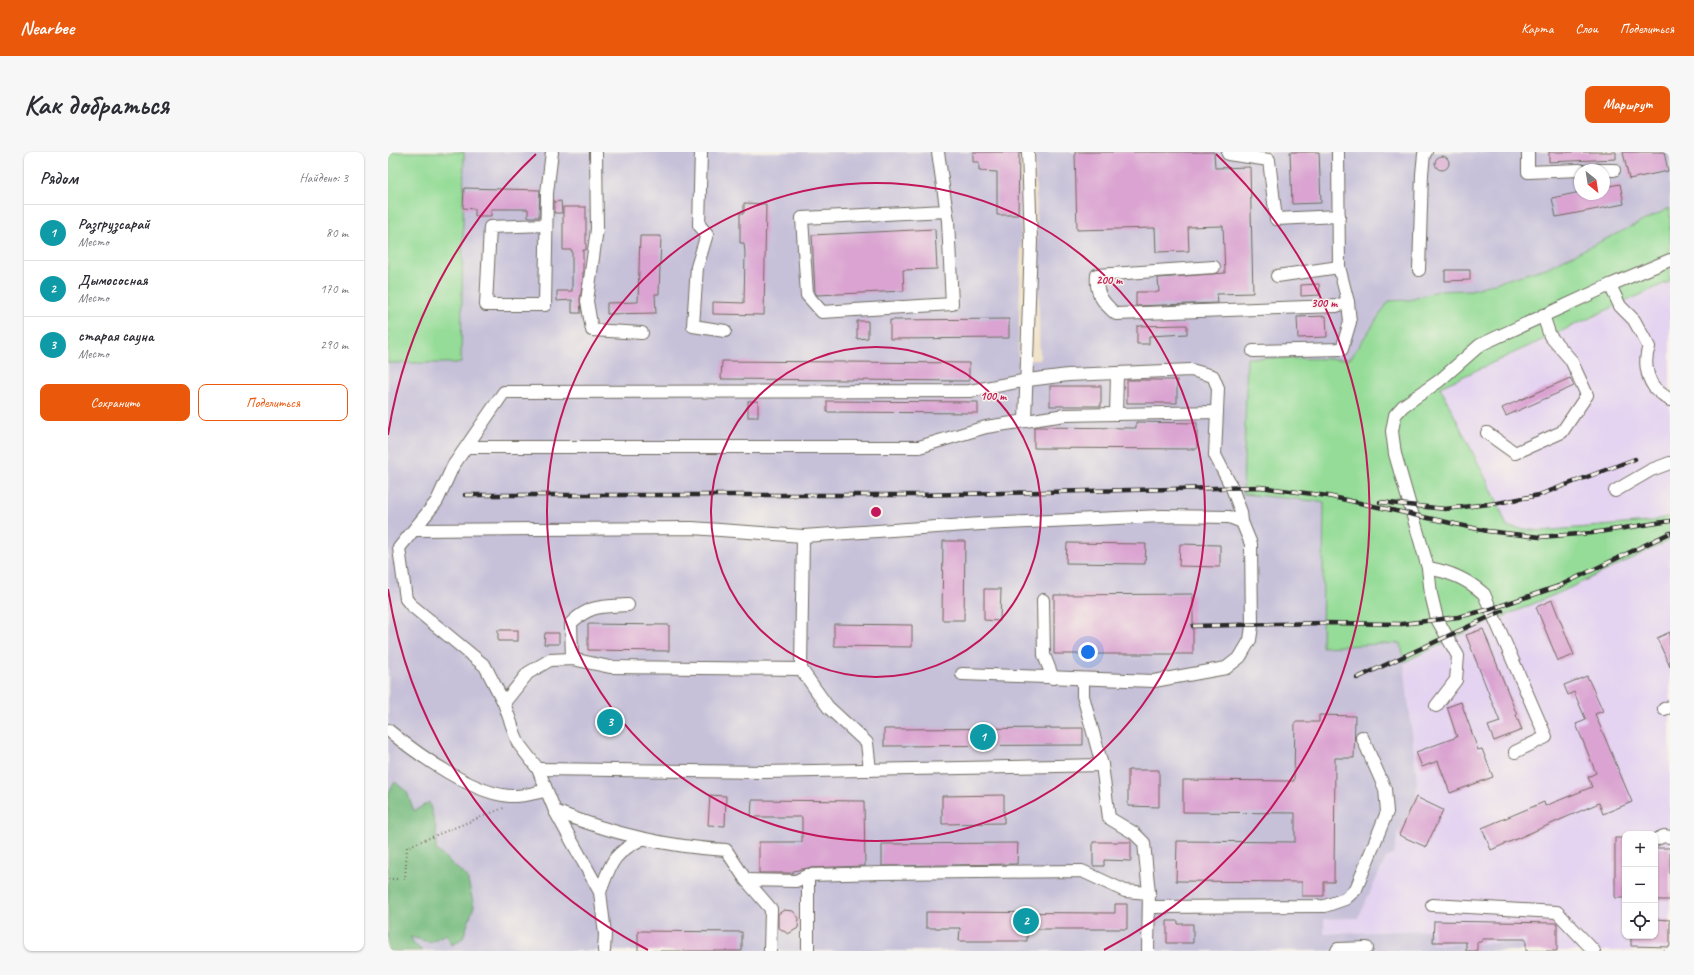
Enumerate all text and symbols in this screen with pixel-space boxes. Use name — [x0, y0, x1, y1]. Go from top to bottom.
text: Nearbee — [20, 16, 74, 40]
text: Карта — [1521, 20, 1553, 37]
text: Слои — [1575, 20, 1598, 37]
text: Поделиться — [1620, 20, 1674, 37]
button: Маршрут — [1585, 86, 1670, 123]
text: Как добраться — [24, 87, 169, 122]
north arrow — [1574, 164, 1610, 200]
text: Рядом — [40, 168, 78, 189]
text: Найдено: 3 — [300, 170, 348, 186]
text: Разгрузсарай — [78, 215, 150, 234]
text: 1 — [50, 225, 56, 241]
text: 80 m — [326, 225, 348, 241]
text: Место — [78, 234, 109, 250]
text: Дымососная — [78, 271, 147, 290]
text: 200 m — [1096, 272, 1123, 288]
text: 2 — [50, 281, 56, 297]
text: 170 m — [320, 281, 348, 297]
text: Место — [78, 290, 109, 306]
text: 300 m — [1311, 295, 1338, 311]
text: старая сауна — [78, 327, 154, 346]
text: 3 — [50, 337, 56, 353]
text: 290 m — [320, 337, 348, 353]
text: Место — [78, 346, 109, 362]
button: Сохранить — [40, 384, 190, 421]
button: Поделиться — [198, 384, 348, 421]
text: 100 m — [980, 388, 1007, 404]
centre of rings — [869, 505, 883, 519]
your location — [1078, 642, 1098, 662]
pin: 3 — [597, 707, 623, 737]
pin: 1 — [970, 722, 996, 752]
map controls — [1622, 831, 1658, 939]
button: + — [1622, 831, 1658, 867]
button: − — [1622, 867, 1658, 903]
button: locate — [1622, 903, 1658, 939]
pin: 2 — [1013, 906, 1039, 936]

